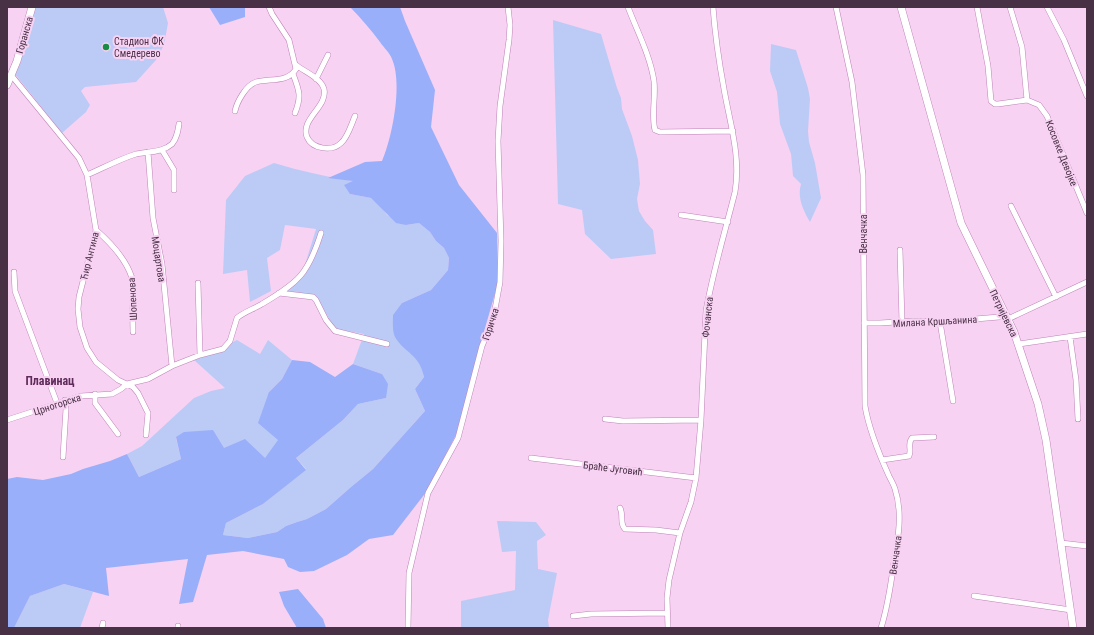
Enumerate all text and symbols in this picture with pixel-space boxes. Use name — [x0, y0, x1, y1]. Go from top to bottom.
street label: Горанска — [14, 15, 35, 55]
place label: Стадион ФК Смедерево — [114, 35, 164, 59]
marker: Стадион ФК Смедерево — [101, 42, 111, 52]
street label: Косовке Девојке — [1043, 119, 1080, 188]
street label: Венчачка — [858, 214, 869, 254]
street label: Ћир Антина — [78, 231, 101, 281]
street label: Моцартова — [149, 235, 168, 283]
street label: Шопенова — [126, 277, 139, 321]
street label: Петријевска — [987, 288, 1020, 339]
street label: Фочанска — [699, 296, 715, 338]
street label: Горичка — [480, 306, 501, 342]
street label: Милана Кршљанина — [893, 314, 978, 329]
district label: Плавинац — [25, 374, 75, 388]
street label: Црногорска — [32, 392, 82, 417]
street label: Браће Југовић — [583, 459, 643, 478]
street label: Венчачка — [887, 535, 904, 575]

